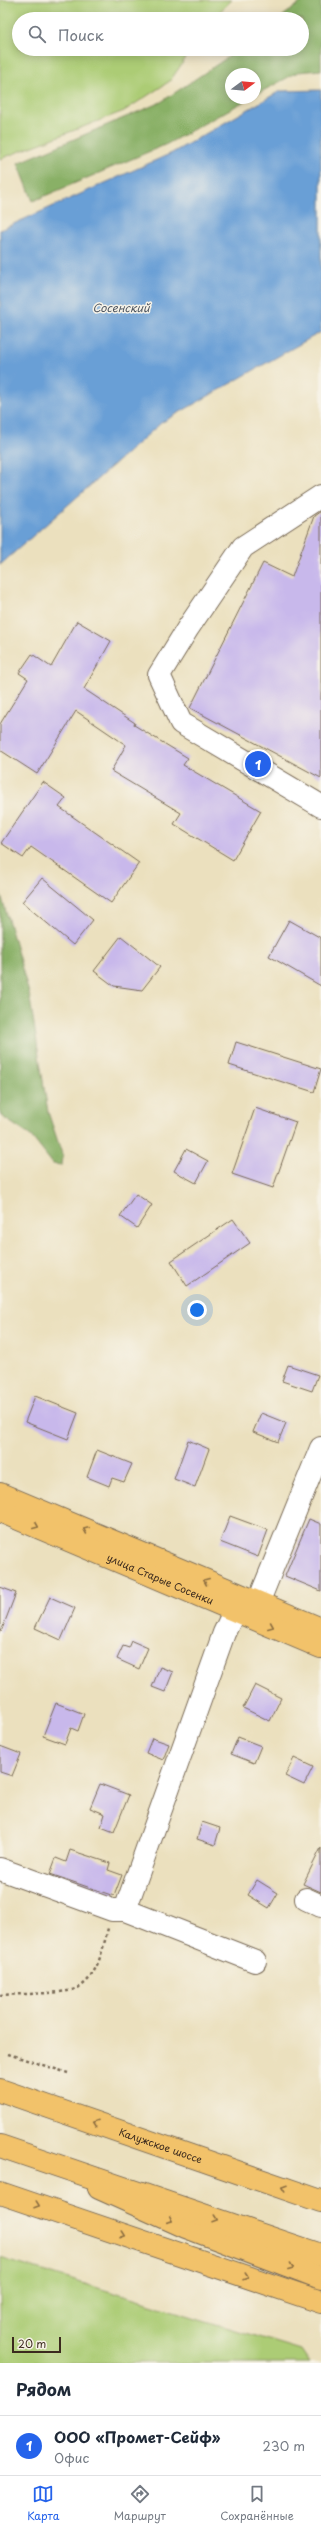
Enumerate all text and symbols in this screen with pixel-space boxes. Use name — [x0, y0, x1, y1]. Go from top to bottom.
search box — [12, 12, 309, 56]
icon: search — [26, 23, 48, 45]
text: Поиск — [58, 23, 104, 46]
north arrow — [225, 68, 261, 104]
water label: Сосенский — [93, 299, 151, 316]
pin: 1 — [245, 749, 271, 779]
your location — [187, 1300, 207, 1320]
one-way arrow — [31, 1521, 39, 1529]
one-way arrow — [83, 1527, 91, 1535]
street label: улица Старые Сосенки — [105, 1549, 216, 1608]
one-way arrow — [203, 1578, 210, 1586]
one-way arrow — [267, 1622, 274, 1630]
one-way arrow — [92, 2119, 99, 2127]
street label: Калужское шоссе — [117, 2124, 205, 2166]
one-way arrow — [281, 2184, 288, 2193]
one-way arrow — [33, 2201, 40, 2209]
one-way arrow — [212, 2214, 219, 2223]
one-way arrow — [166, 2215, 173, 2223]
one-way arrow — [119, 2230, 126, 2238]
one-way arrow — [288, 2262, 295, 2270]
one-way arrow — [242, 2272, 249, 2280]
scale bar — [12, 2335, 61, 2354]
text: 20 m — [18, 2335, 46, 2352]
text: Рядом — [16, 2376, 71, 2402]
text: ООО «Промет-Сейф» — [54, 2425, 221, 2448]
text: 1 — [26, 2436, 32, 2455]
text: 230 m — [263, 2436, 305, 2455]
text: Офис — [54, 2448, 89, 2467]
tab: Карта — [27, 2483, 59, 2524]
tab: Маршрут — [114, 2483, 166, 2524]
tab: Сохранённые — [220, 2483, 294, 2524]

